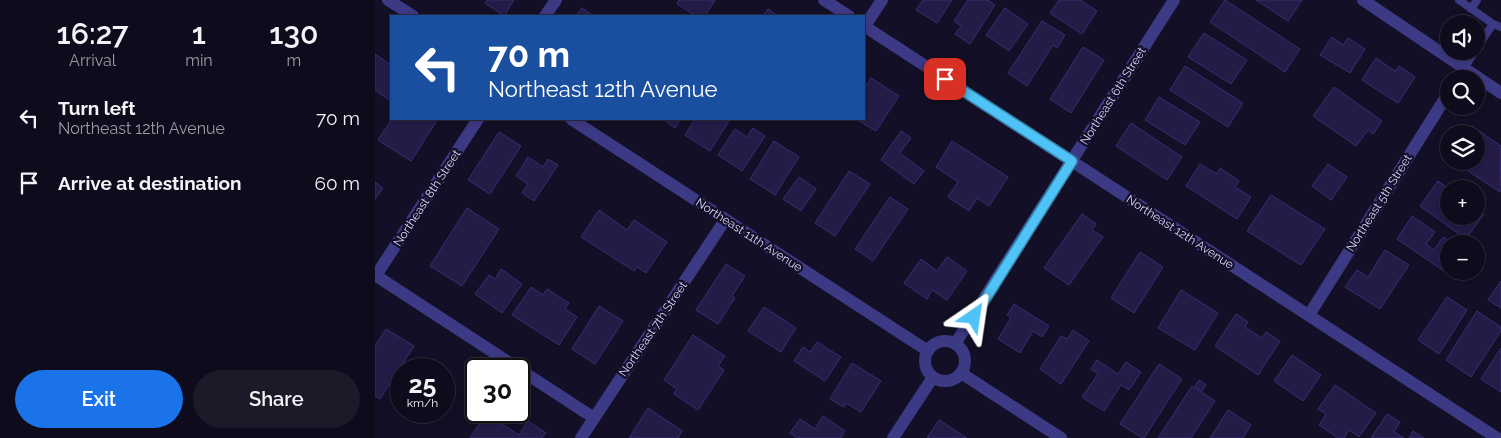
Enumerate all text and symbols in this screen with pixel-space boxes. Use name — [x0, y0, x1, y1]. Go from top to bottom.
map controls — [1440, 15, 1485, 280]
button: sound — [1440, 15, 1485, 60]
text: 16:27 — [57, 16, 129, 51]
text: 1 — [192, 16, 206, 51]
text: 130 — [269, 16, 318, 51]
text: 70 m — [488, 34, 570, 75]
icon: left — [405, 35, 470, 100]
street label: Northeast 6th Street — [1077, 45, 1149, 147]
text: Arrival — [69, 51, 116, 70]
text: min — [185, 51, 213, 70]
text: m — [286, 51, 301, 70]
pin — [924, 58, 966, 100]
icon: arrive — [931, 65, 959, 93]
button: search — [1440, 70, 1485, 115]
text: Northeast 12th Avenue — [488, 76, 718, 102]
text: Turn left — [58, 97, 135, 119]
icon: left — [15, 104, 43, 132]
text: 70 m — [316, 107, 360, 129]
text: Northeast 12th Avenue — [58, 119, 225, 138]
button: layers — [1440, 125, 1485, 170]
street label: Northeast 8th Street — [391, 147, 463, 249]
street label: Northeast 5th Street — [1343, 152, 1415, 254]
icon: arrive — [15, 169, 43, 197]
text: Arrive at destination — [58, 172, 242, 194]
text: 60 m — [315, 172, 360, 194]
button: + — [1440, 180, 1485, 225]
street label: Northeast 12th Avenue — [1124, 192, 1236, 272]
street label: Northeast 11th Avenue — [693, 195, 805, 275]
button: − — [1440, 235, 1485, 280]
street label: Northeast 7th Street — [616, 279, 690, 379]
position arrow — [947, 290, 999, 342]
speed limit sign: 30 — [465, 358, 530, 423]
text: 25 — [409, 369, 436, 399]
button: Exit — [15, 370, 183, 428]
button: Share — [193, 370, 360, 428]
text: km/h — [407, 396, 438, 410]

